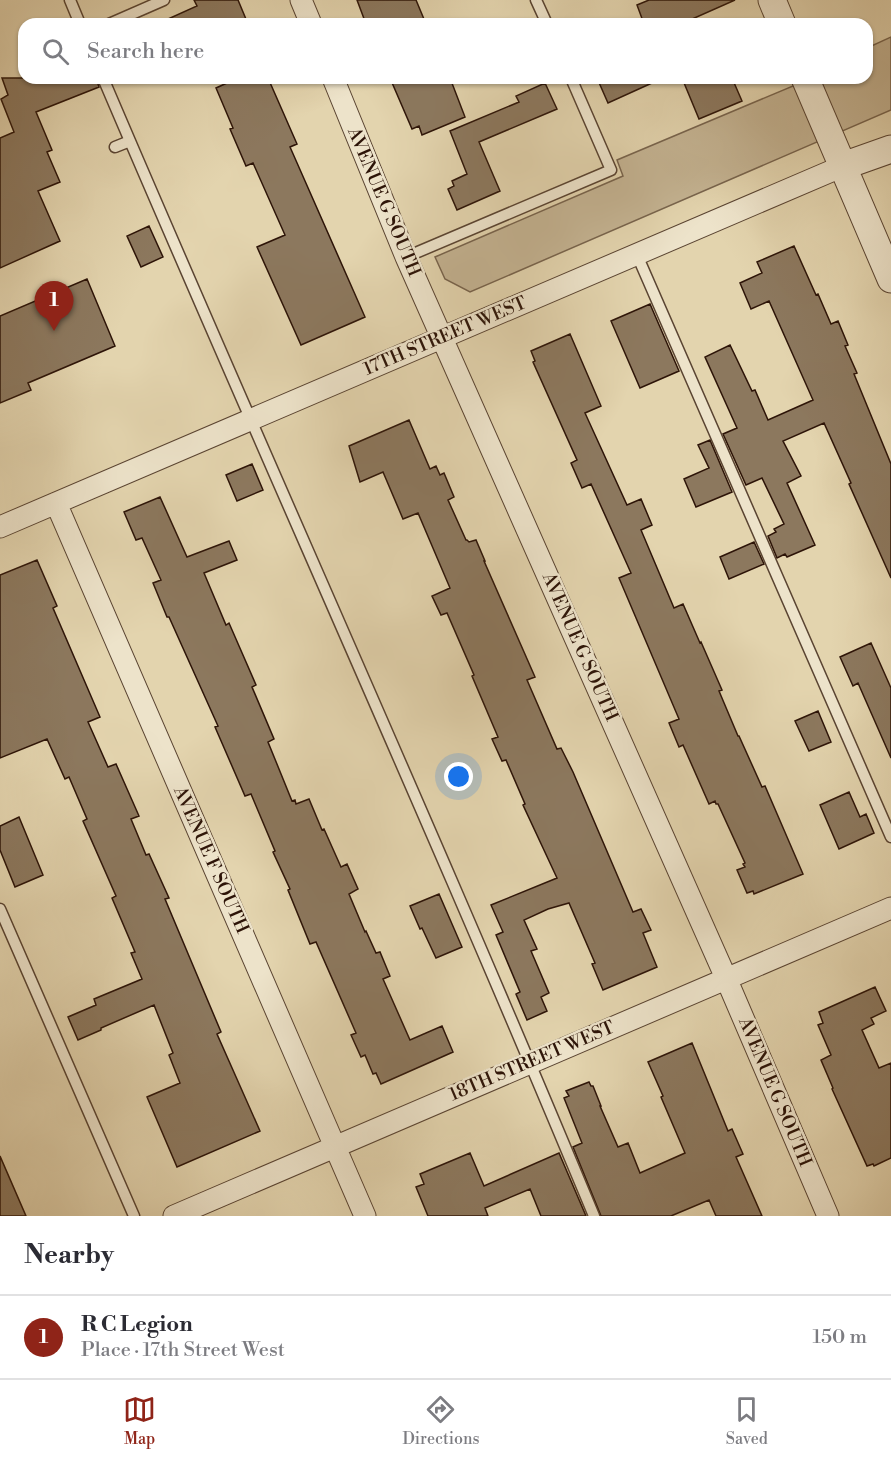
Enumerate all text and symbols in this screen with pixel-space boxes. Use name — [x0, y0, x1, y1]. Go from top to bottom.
search box — [18, 18, 873, 84]
icon: search — [39, 35, 72, 68]
text: Search here — [87, 38, 204, 65]
street label: AVENUE G SOUTH — [342, 123, 426, 281]
pin: 1 — [34, 282, 74, 331]
street label: 17TH STREET WEST — [360, 291, 530, 381]
street label: AVENUE G SOUTH — [537, 568, 623, 725]
your location — [444, 762, 473, 791]
street label: AVENUE F SOUTH — [168, 782, 254, 938]
street label: AVENUE G SOUTH — [733, 1013, 817, 1171]
street label: 18TH STREET WEST — [446, 1016, 618, 1106]
text: Nearby — [24, 1239, 114, 1271]
text: R C Legion — [81, 1311, 193, 1338]
text: 1 — [39, 1325, 48, 1350]
text: 150 m — [812, 1325, 867, 1350]
text: Place · 17th Street West — [81, 1338, 285, 1363]
tab: Map — [123, 1393, 156, 1449]
tab: Directions — [402, 1393, 480, 1449]
tab: Saved — [726, 1393, 768, 1449]

